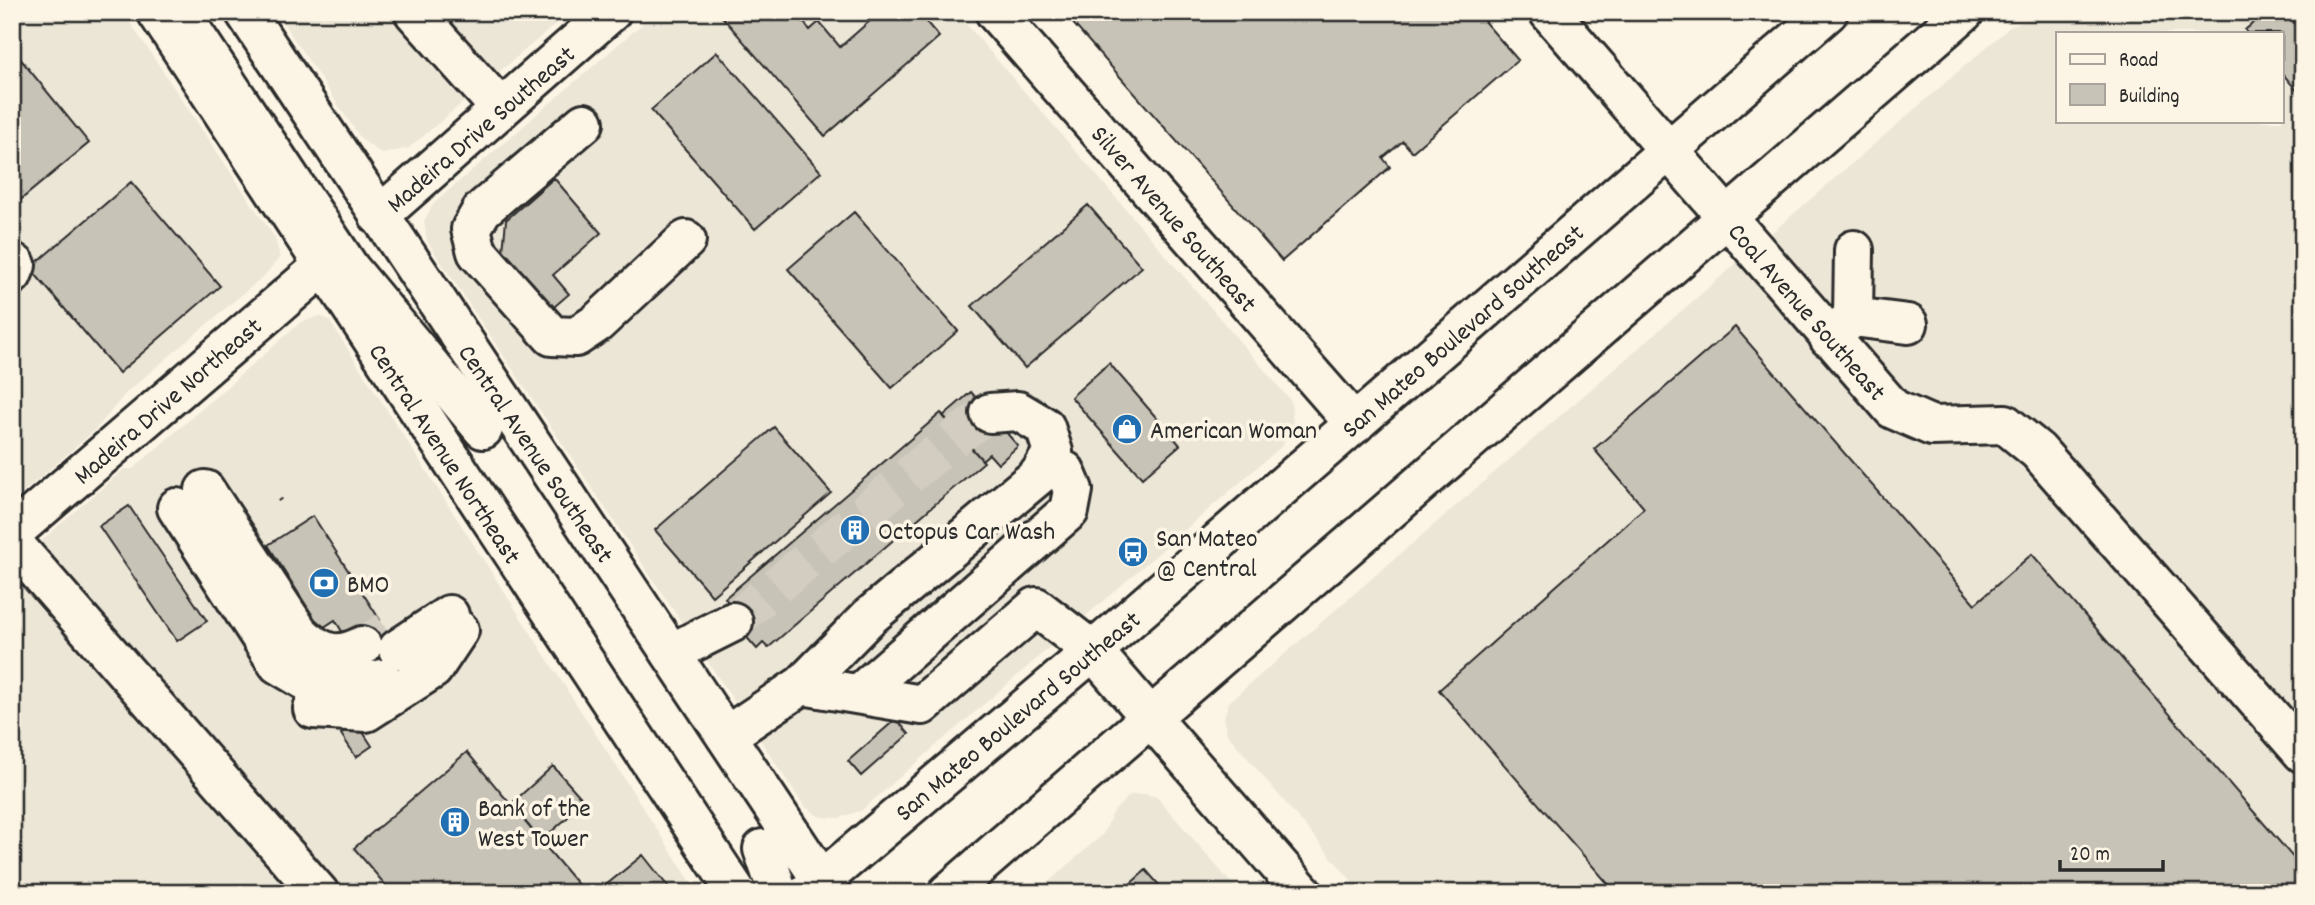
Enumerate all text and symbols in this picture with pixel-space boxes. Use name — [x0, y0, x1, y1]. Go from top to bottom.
legend — [2056, 32, 2284, 122]
street label: Madeira Drive Southeast — [380, 38, 585, 223]
text: Road — [2119, 47, 2158, 77]
text: Building — [2119, 83, 2179, 113]
street label: Silver Avenue Southeast — [1081, 119, 1264, 322]
street label: San Mateo Boulevard Southeast — [1335, 216, 1594, 449]
street label: Coal Avenue Southeast — [1717, 216, 1894, 411]
street label: Madeira Drive Northeast — [67, 310, 272, 495]
street label: Central Avenue Northeast — [358, 337, 529, 573]
street label: Central Avenue Southeast — [447, 338, 621, 572]
shop icon: American Woman — [1110, 412, 1144, 446]
place label: American Woman — [1150, 414, 1317, 451]
building icon: Octopus Car Wash — [838, 513, 872, 547]
place label: Octopus Car Wash — [878, 515, 1055, 552]
place label: San Mateo @ Central — [1156, 522, 1258, 589]
bus stop icon: San Mateo @ Central — [1116, 535, 1150, 569]
bank icon: BMO — [307, 566, 341, 600]
place label: BMO — [347, 568, 389, 605]
street label: San Mateo Boulevard Southeast — [888, 603, 1151, 832]
place label: Bank of the West Tower — [478, 792, 591, 859]
building icon: Bank of the West Tower — [438, 805, 472, 839]
scale bar — [2060, 828, 2163, 872]
text: 20 m — [2070, 841, 2110, 871]

